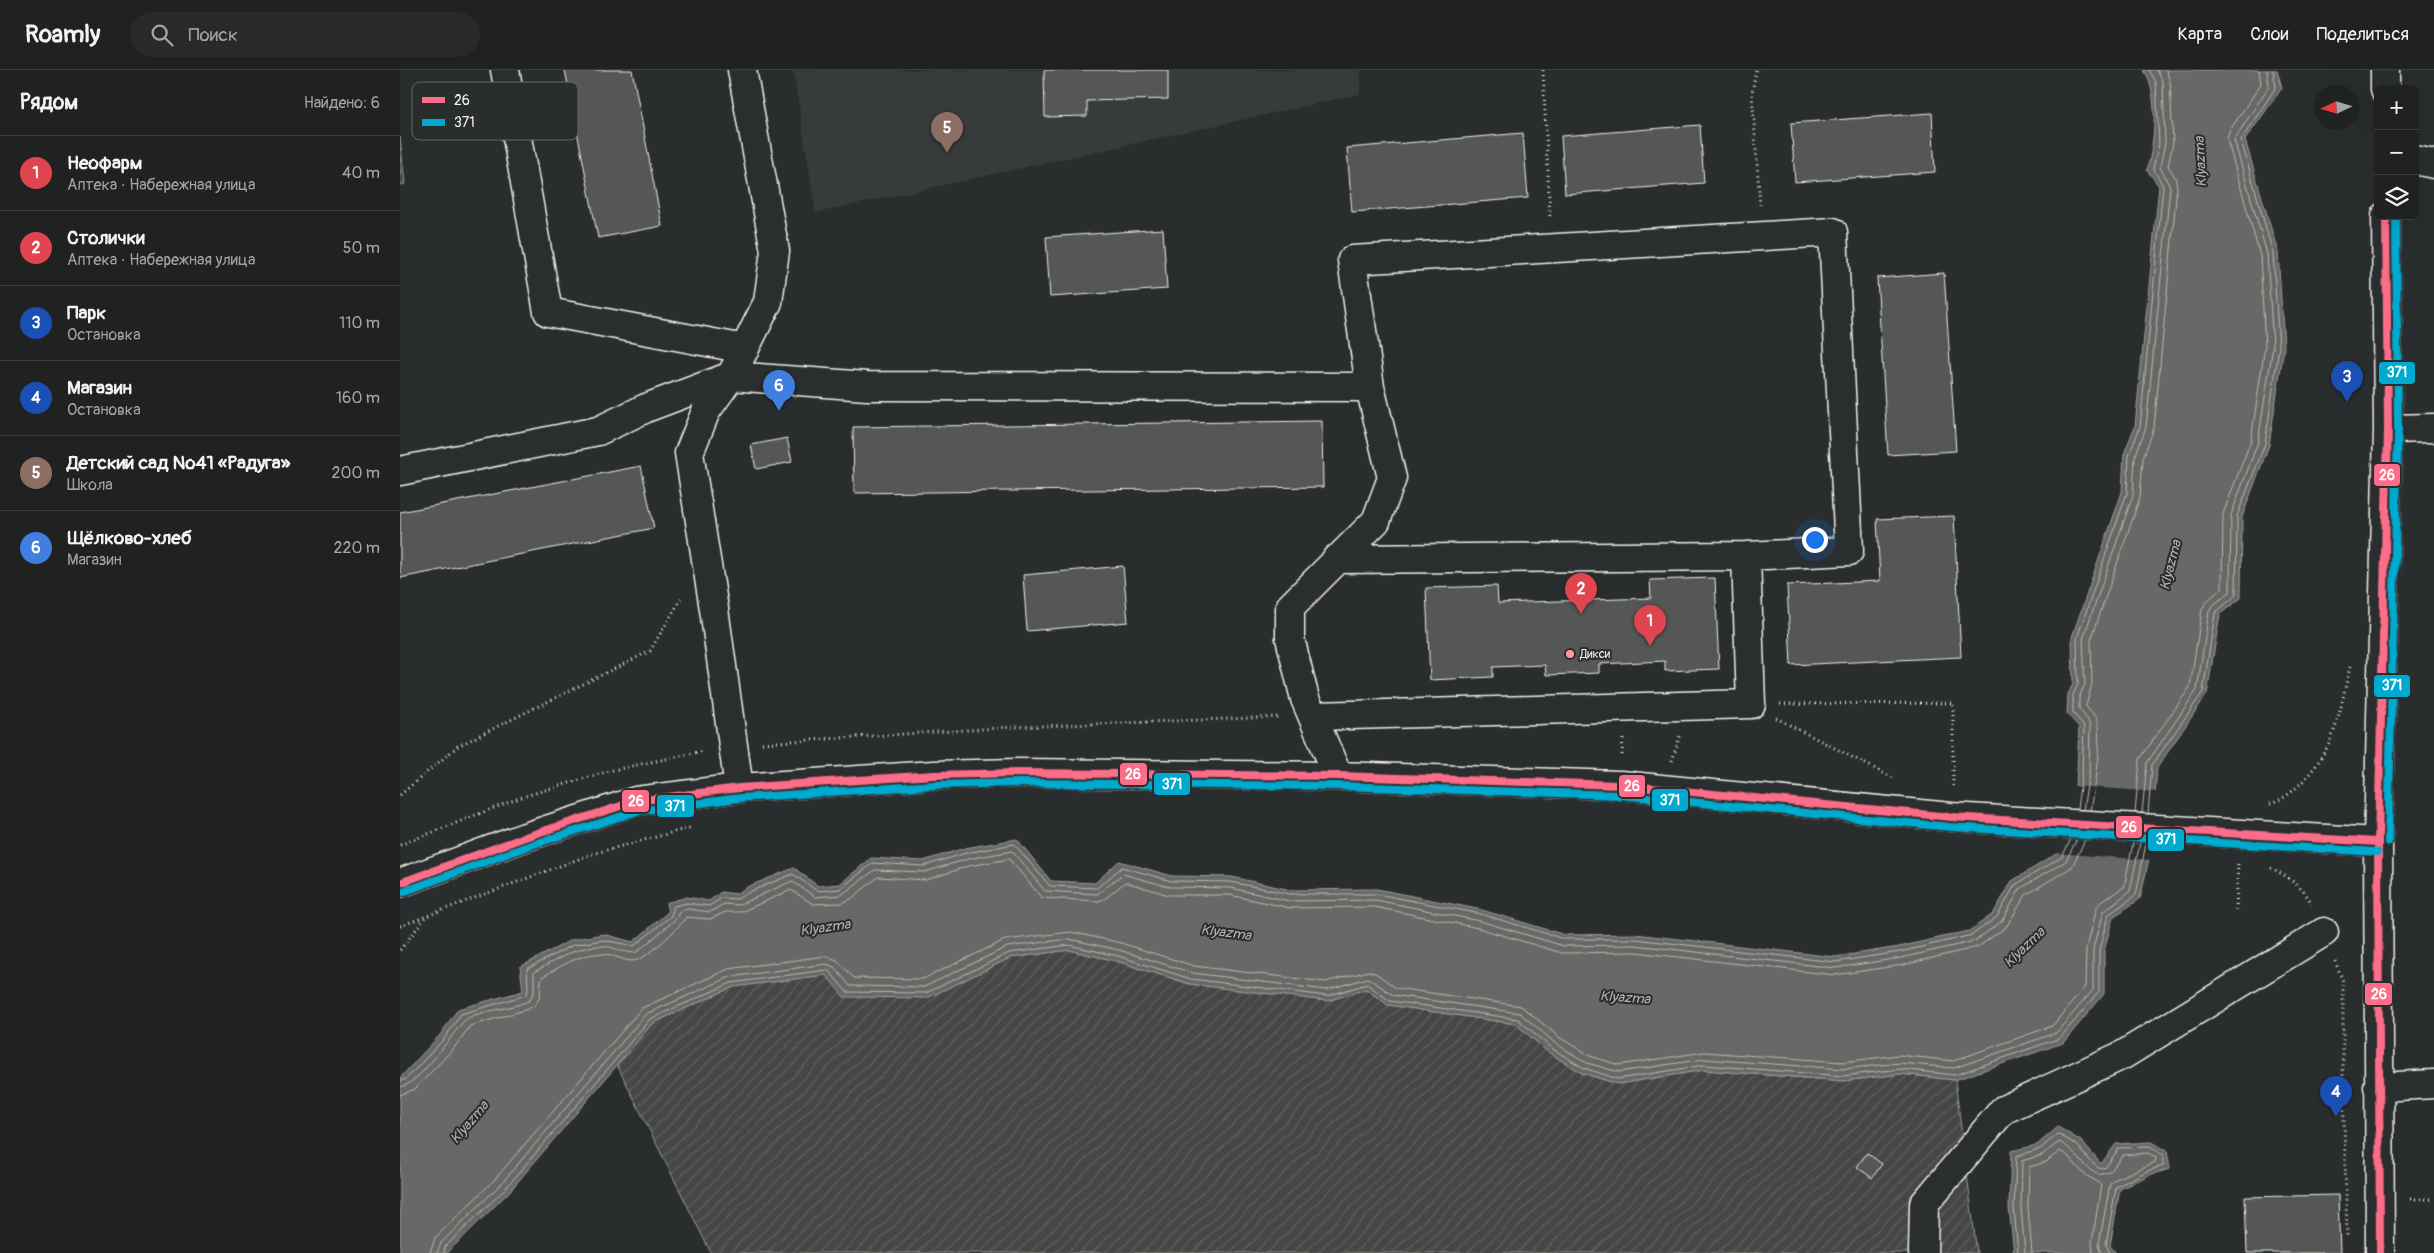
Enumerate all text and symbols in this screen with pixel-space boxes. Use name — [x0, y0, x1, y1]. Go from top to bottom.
search box — [130, 12, 480, 57]
text: Roamly — [25, 20, 100, 49]
icon: search — [148, 21, 176, 49]
text: Поиск — [188, 23, 238, 47]
text: Карта — [2178, 23, 2222, 46]
text: Слои — [2250, 23, 2288, 46]
text: Поделиться — [2316, 23, 2409, 46]
legend — [412, 82, 578, 140]
north arrow — [2314, 85, 2359, 130]
map controls — [2374, 85, 2419, 220]
button: + — [2374, 85, 2419, 130]
text: Рядом — [20, 89, 78, 116]
text: 26 — [454, 92, 470, 109]
text: Найдено: 6 — [304, 93, 380, 113]
pin: 5 — [931, 112, 963, 153]
text: 371 — [454, 114, 475, 131]
button: − — [2374, 130, 2419, 175]
water label: Klyazma — [2191, 135, 2210, 188]
text: Неофарм — [67, 151, 142, 175]
text: 1 — [33, 163, 39, 183]
text: 40 m — [342, 163, 380, 183]
text: Аптека · Набережная улица — [67, 175, 255, 195]
button: layers — [2374, 175, 2419, 220]
text: Столички — [67, 226, 145, 250]
text: 2 — [32, 238, 40, 258]
text: 50 m — [343, 238, 380, 258]
text: Аптека · Набережная улица — [67, 250, 255, 270]
text: Парк — [67, 301, 106, 325]
text: 3 — [32, 313, 40, 333]
text: 110 m — [339, 313, 380, 333]
text: Остановка — [67, 325, 141, 345]
pin: 3 — [2331, 361, 2363, 402]
line badge: 371 — [2378, 361, 2416, 385]
text: 371 — [2387, 364, 2407, 381]
pin: 6 — [763, 370, 795, 411]
text: Магазин — [67, 376, 132, 400]
text: 4 — [31, 388, 41, 408]
text: 160 m — [336, 388, 380, 408]
text: Остановка — [67, 400, 141, 420]
text: Детский сад №41 «Радуга» — [67, 451, 290, 475]
text: 5 — [32, 463, 40, 483]
text: 200 m — [332, 463, 380, 483]
line badge: 26 — [2373, 463, 2401, 487]
text: 26 — [2379, 467, 2395, 484]
text: Школа — [67, 475, 113, 495]
text: Щёлково-хлеб — [67, 526, 192, 550]
your location — [1802, 527, 1828, 553]
water label: Klyazma — [2156, 537, 2185, 592]
text: 6 — [31, 538, 41, 558]
text: 220 m — [334, 538, 380, 558]
text: Магазин — [67, 550, 122, 570]
pin: 2 — [1565, 573, 1597, 614]
pin: 1 — [1634, 605, 1666, 646]
place label: Дикси — [1579, 647, 1611, 662]
marker: Дикси — [1564, 648, 1576, 660]
line badge: 371 — [2373, 674, 2411, 698]
text: 371 — [2382, 677, 2402, 694]
line badge: 26 — [1119, 762, 1148, 786]
text: 26 — [1125, 766, 1141, 783]
line badge: 371 — [1153, 772, 1191, 796]
line badge: 26 — [1618, 774, 1646, 798]
text: 371 — [1162, 776, 1182, 793]
text: 26 — [1624, 778, 1640, 795]
line badge: 371 — [1651, 788, 1689, 812]
line badge: 26 — [621, 789, 650, 813]
text: 371 — [1660, 792, 1680, 809]
text: 26 — [628, 793, 644, 810]
line badge: 371 — [656, 794, 695, 818]
text: 371 — [665, 798, 685, 815]
line badge: 26 — [2115, 815, 2143, 839]
text: 26 — [2121, 819, 2137, 836]
line badge: 371 — [2147, 828, 2185, 852]
text: 371 — [2156, 831, 2176, 848]
water label: Klyazma — [799, 915, 853, 939]
water label: Klyazma — [1200, 921, 1254, 944]
water label: Klyazma — [2000, 923, 2049, 971]
line badge: 26 — [2364, 982, 2393, 1006]
text: 26 — [2371, 986, 2387, 1003]
water label: Klyazma — [1599, 987, 1652, 1008]
pin: 4 — [2320, 1076, 2352, 1117]
water label: Klyazma — [447, 1096, 493, 1147]

